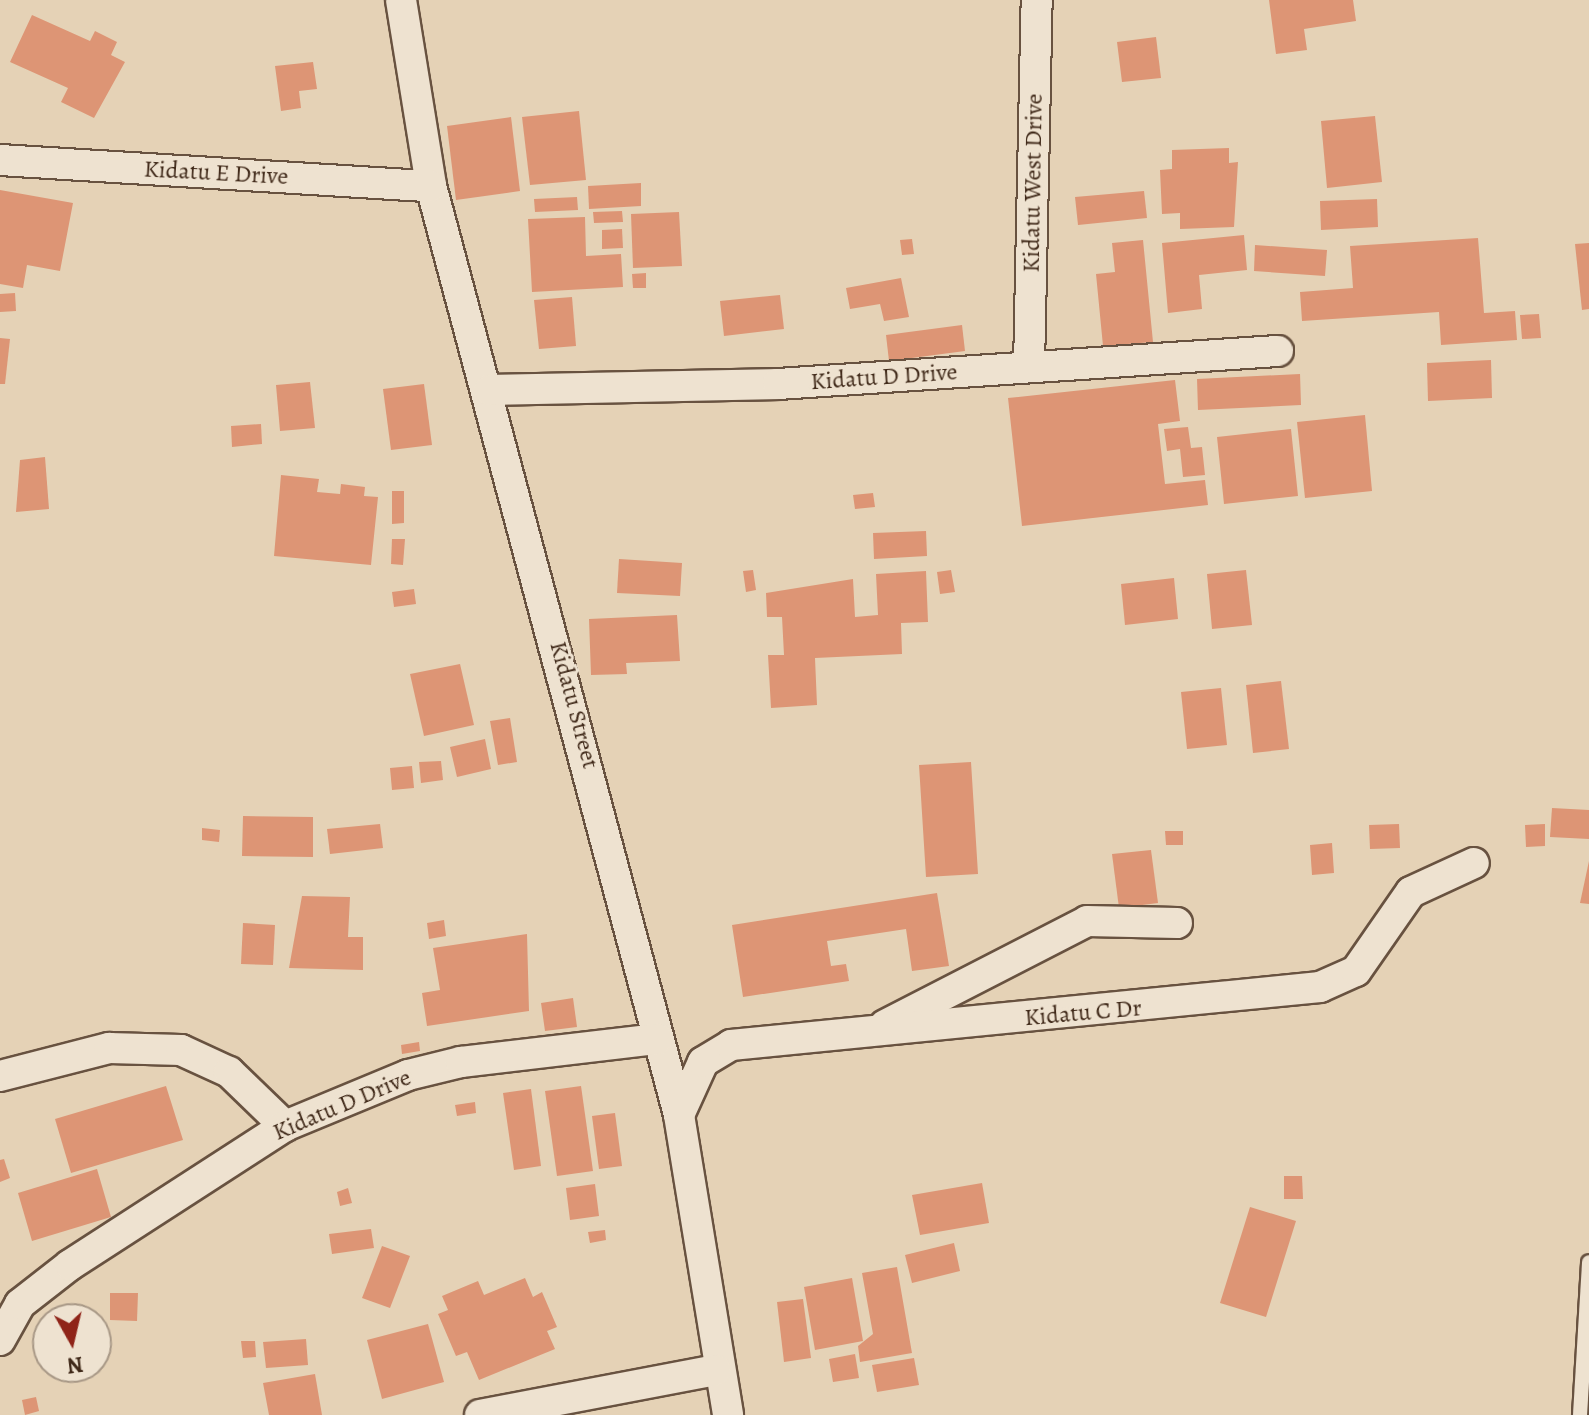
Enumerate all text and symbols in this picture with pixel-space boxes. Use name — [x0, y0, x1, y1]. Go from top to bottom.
street label: Kidatu West Drive — [1017, 93, 1049, 273]
street label: Kidatu E Drive — [143, 155, 289, 191]
street label: Kidatu D Drive — [810, 358, 958, 396]
street label: Kidatu Street — [543, 638, 605, 772]
street label: Kidatu C Dr — [1023, 994, 1143, 1032]
street label: Kidatu D Drive — [269, 1063, 415, 1147]
north arrow — [32, 1303, 112, 1383]
text: N — [65, 1349, 85, 1381]

